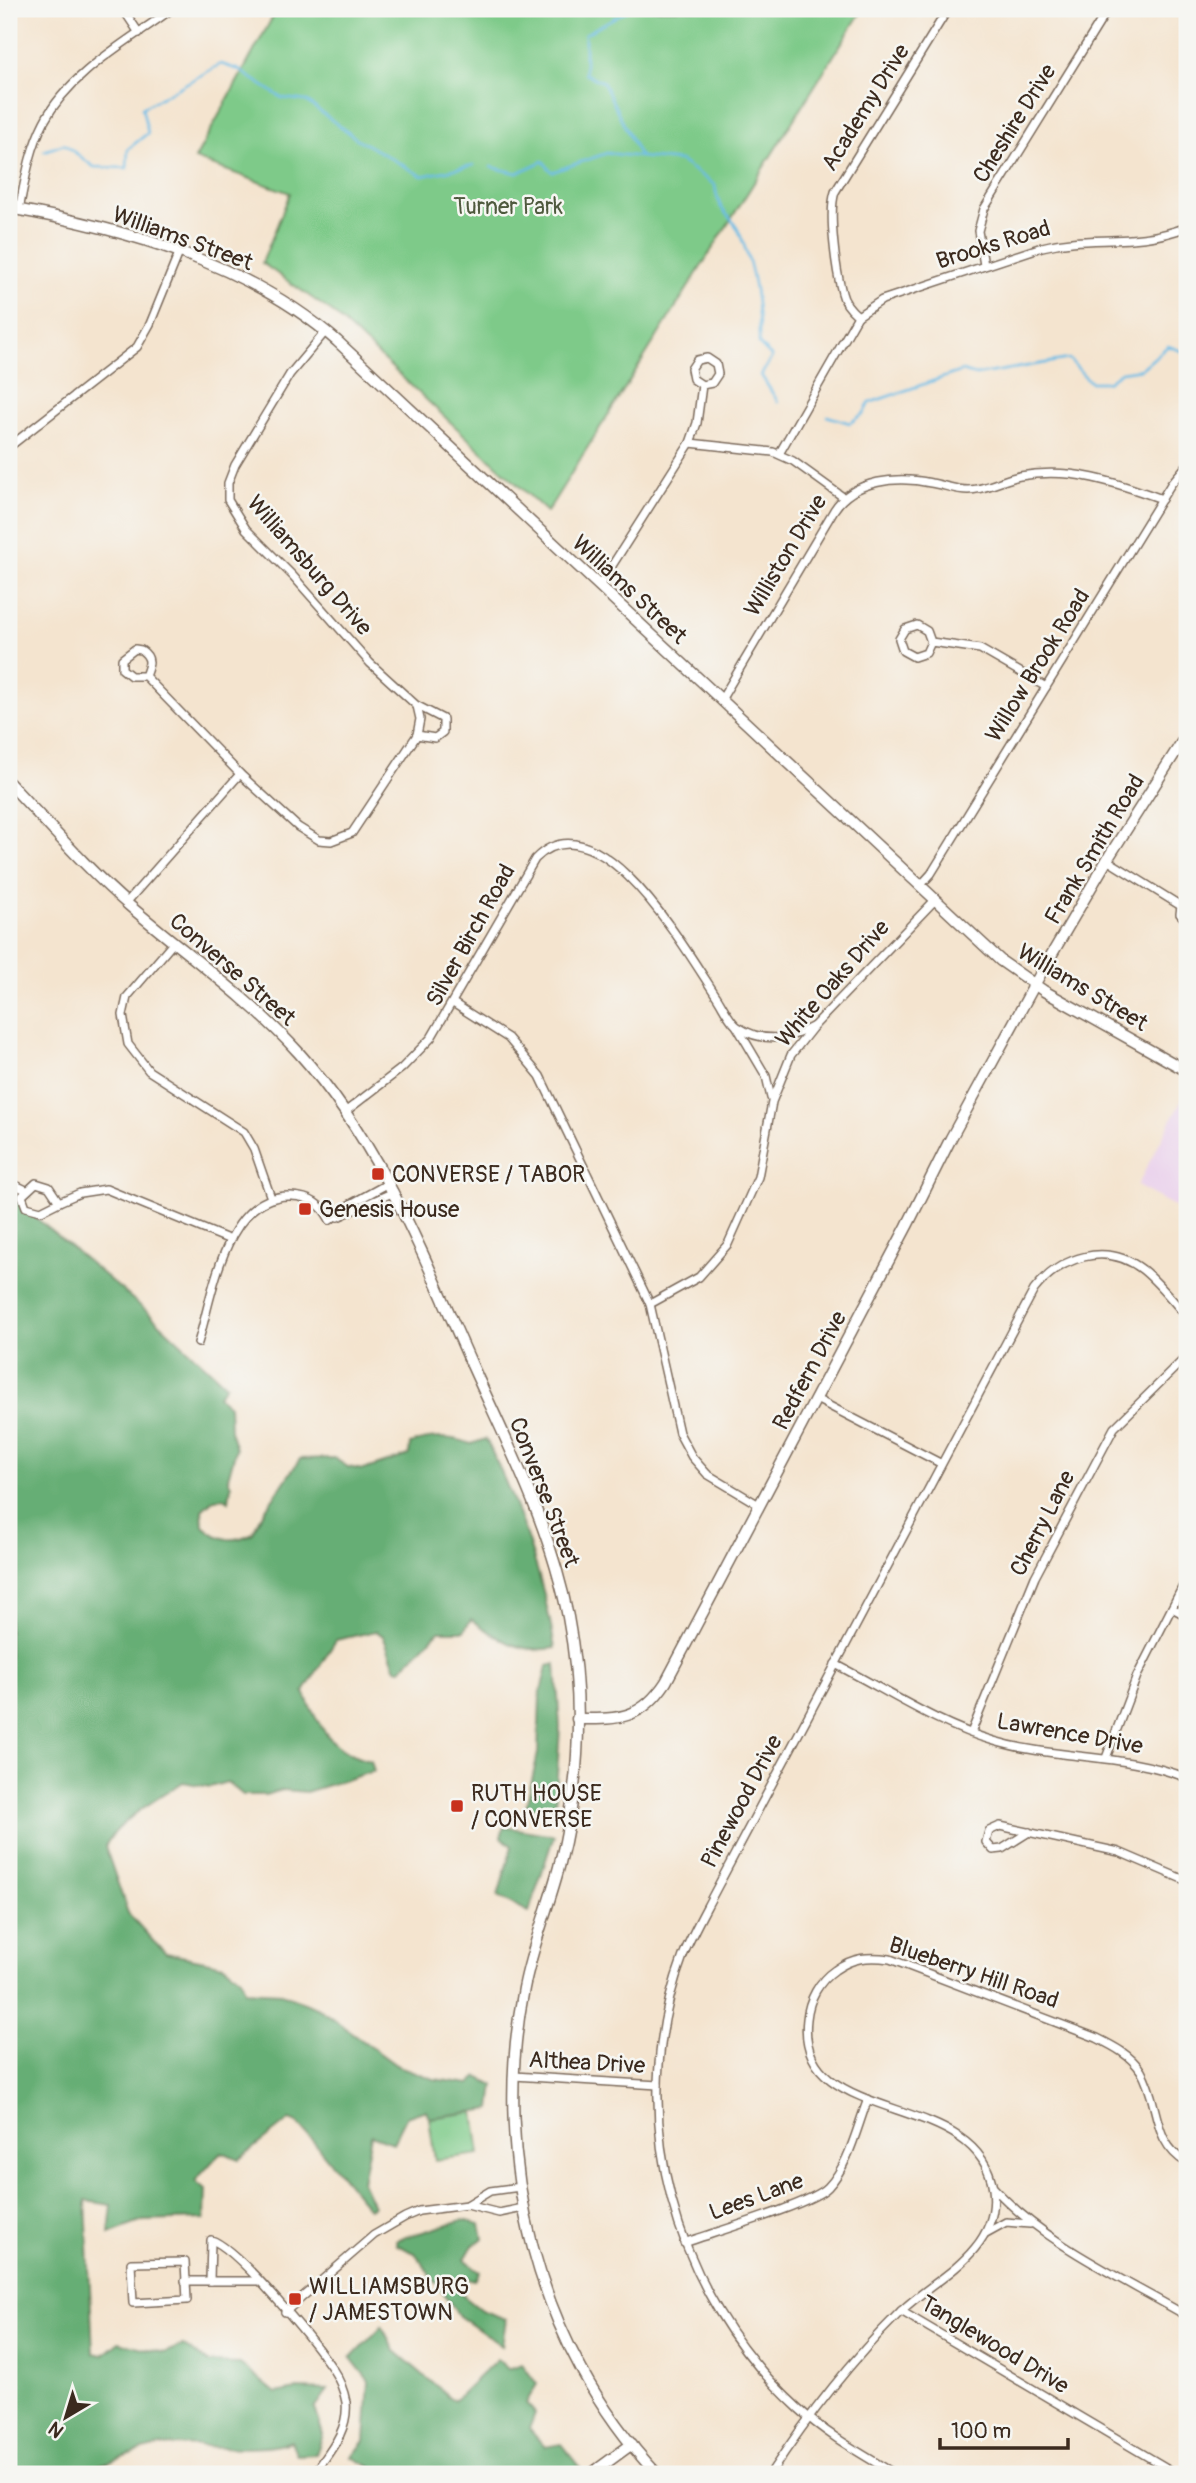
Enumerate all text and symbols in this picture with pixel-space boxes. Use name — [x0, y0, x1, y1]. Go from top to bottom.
street label: Academy Drive — [815, 38, 916, 176]
street label: Cheshire Drive — [966, 58, 1063, 188]
park label: Turner Park — [453, 192, 563, 221]
street label: Williams Street — [109, 200, 258, 278]
street label: Brooks Road — [932, 213, 1054, 276]
street label: Williston Drive — [738, 488, 834, 622]
street label: Williamsburg Drive — [241, 489, 379, 642]
street label: Williams Street — [566, 529, 694, 651]
street label: Willow Brook Road — [979, 583, 1096, 747]
street label: Frank Smith Road — [1038, 769, 1151, 930]
street label: Silver Birch Road — [419, 859, 521, 1011]
street label: Converse Street — [163, 907, 302, 1033]
street label: White Oaks Drive — [769, 913, 896, 1053]
street label: Williams Street — [1012, 937, 1154, 1038]
place label: CONVERSE / TABOR — [392, 1160, 585, 1189]
marker: CONVERSE / TABOR — [370, 1166, 386, 1182]
place label: Genesis House — [319, 1195, 460, 1224]
marker: Genesis House — [297, 1201, 313, 1217]
street label: Redfern Drive — [766, 1305, 853, 1435]
street label: Converse Street — [503, 1413, 587, 1572]
street label: Cherry Lane — [1003, 1465, 1082, 1581]
street label: Lawrence Drive — [995, 1706, 1146, 1761]
street label: Pinewood Drive — [694, 1729, 789, 1873]
place label: RUTH HOUSE / CONVERSE — [471, 1779, 602, 1834]
marker: RUTH HOUSE / CONVERSE — [449, 1798, 465, 1814]
street label: Blueberry Hill Road — [885, 1930, 1062, 2015]
street label: Althea Drive — [528, 2045, 647, 2080]
street label: Lees Lane — [705, 2166, 808, 2227]
place label: WILLIAMSBURG / JAMESTOWN — [309, 2272, 469, 2327]
street label: Tanglewood Drive — [915, 2289, 1075, 2401]
marker: WILLIAMSBURG / JAMESTOWN — [287, 2291, 303, 2307]
north arrow — [32, 2382, 102, 2452]
scale bar — [940, 2406, 1068, 2450]
text: N — [44, 2416, 69, 2443]
text: 100 m — [951, 2418, 1011, 2445]

